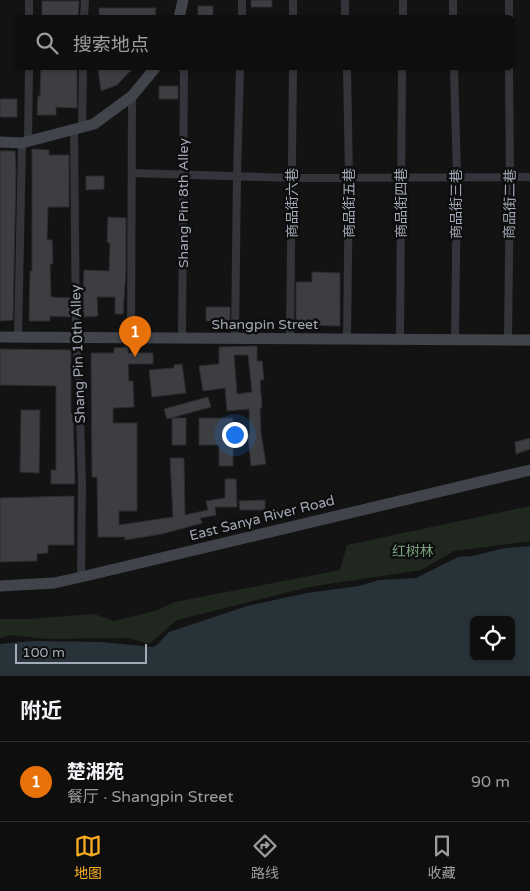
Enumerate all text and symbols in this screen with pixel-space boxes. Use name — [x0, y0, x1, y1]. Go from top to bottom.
search box — [15, 15, 515, 70]
icon: search — [33, 29, 61, 57]
text: 搜索地点 — [73, 34, 149, 56]
street label: Shang Pin 8th Alley — [175, 138, 192, 268]
street label: 商品街六巷 — [284, 168, 301, 238]
street label: 商品街五巷 — [341, 168, 358, 238]
street label: 商品街四巷 — [393, 168, 410, 238]
street label: 商品街三巷 — [448, 169, 465, 239]
street label: 商品街二巷 — [501, 169, 519, 239]
street label: Shang Pin 10th Alley — [67, 284, 89, 424]
pin: 1 — [119, 316, 151, 357]
street label: Shangpin Street — [212, 316, 319, 333]
your location — [222, 422, 248, 448]
street label: East Sanya River Road — [188, 492, 336, 544]
park label: 红树林 — [392, 543, 434, 560]
map controls — [470, 616, 515, 661]
button: locate — [470, 616, 515, 661]
scale bar — [15, 641, 148, 664]
text: 100 m — [22, 644, 65, 661]
text: 附近 — [20, 699, 62, 724]
text: 楚湘苑 — [67, 761, 124, 783]
text: 1 — [31, 772, 41, 792]
text: 90 m — [471, 772, 510, 792]
text: 餐厅 · Shangpin Street — [67, 787, 234, 807]
tab: 地图 — [74, 832, 102, 882]
tab: 路线 — [251, 832, 279, 882]
tab: 收藏 — [428, 832, 456, 882]

